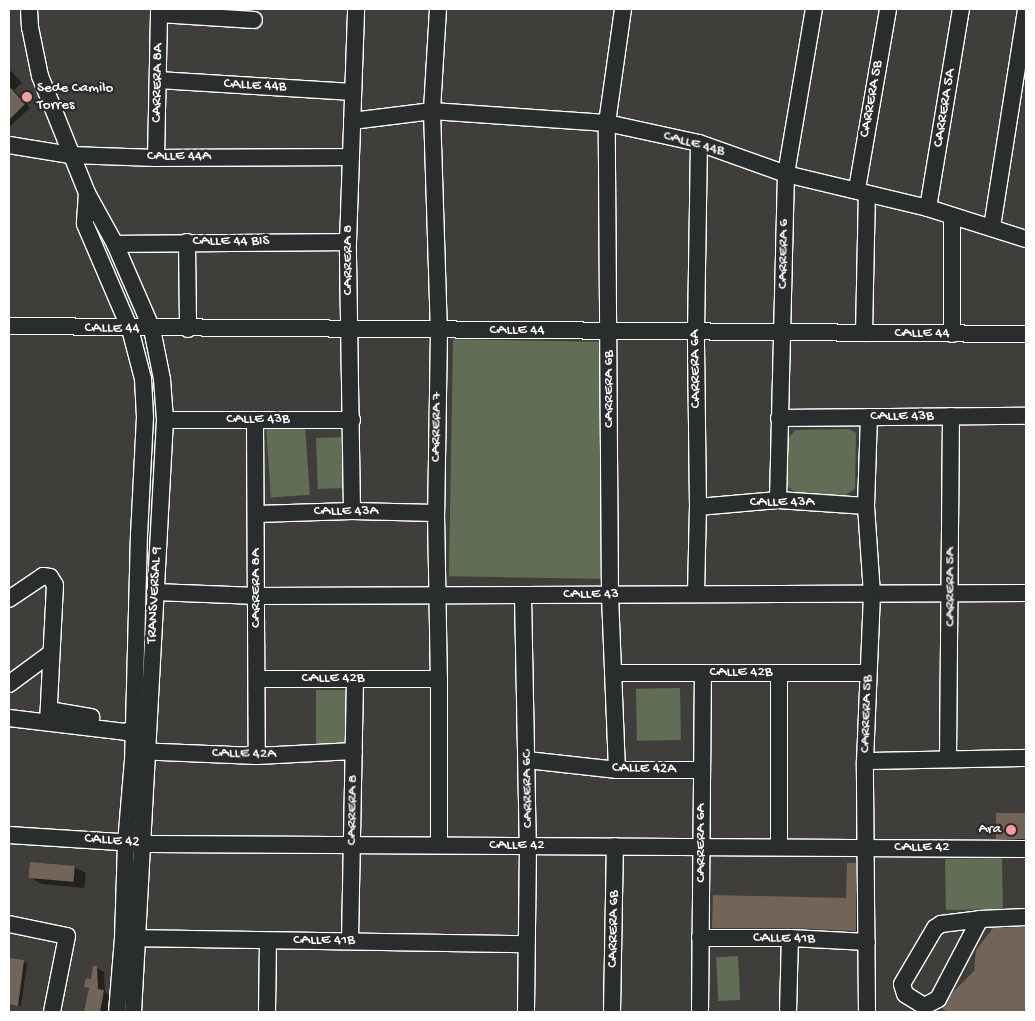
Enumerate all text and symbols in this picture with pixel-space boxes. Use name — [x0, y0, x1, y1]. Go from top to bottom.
street label: CARRERA 8A — [148, 43, 168, 123]
street label: CARRERA 5B — [856, 59, 888, 139]
street label: CARRERA 5A — [930, 68, 960, 148]
street label: CALLE 44B — [223, 75, 287, 97]
place label: Sede Camilo Torres — [37, 79, 113, 114]
marker: Sede Camilo Torres — [21, 91, 33, 103]
street label: CALLE 44B — [661, 127, 727, 161]
street label: CALLE 44A — [147, 148, 211, 166]
street label: CARRERA 6 — [774, 219, 794, 289]
street label: CARRERA 8 — [340, 225, 358, 295]
street label: CALLE 44 BIS — [193, 233, 269, 251]
street label: CALLE 44 — [84, 320, 140, 338]
street label: CALLE 44 — [489, 322, 545, 340]
street label: CALLE 44 — [894, 325, 950, 343]
street label: CARRERA 6A — [686, 329, 706, 409]
street label: CARRERA 6B — [601, 350, 619, 428]
street label: CARRERA 7 — [427, 392, 447, 462]
street label: CALLE 43B — [870, 408, 934, 426]
street label: CALLE 43B — [226, 411, 290, 429]
street label: CALLE 43A — [750, 494, 814, 512]
street label: CALLE 43A — [314, 503, 378, 521]
street label: TRANSVERSAL 9 — [143, 546, 167, 644]
street label: CARRERA 5A — [942, 547, 960, 627]
street label: CARRERA 8A — [248, 548, 266, 628]
street label: CALLE 43 — [563, 586, 619, 604]
street label: CALLE 42B — [710, 664, 772, 682]
street label: CALLE 42B — [302, 670, 364, 688]
street label: CARRERA 5B — [857, 675, 877, 753]
street label: CALLE 42A — [212, 744, 276, 764]
street label: CARRERA 6C — [518, 750, 538, 828]
street label: CALLE 42A — [612, 759, 676, 779]
street label: CARRERA 8 — [343, 775, 363, 845]
street label: CARRERA 6A — [693, 804, 711, 882]
place label: Ara — [979, 821, 1001, 839]
marker: Ara — [1005, 824, 1017, 836]
street label: CALLE 42 — [84, 830, 140, 852]
street label: CALLE 42 — [489, 837, 545, 855]
street label: CALLE 42 — [894, 839, 950, 857]
street label: CARRERA 6B — [604, 890, 624, 968]
street label: CALLE 41B — [753, 929, 815, 949]
street label: CALLE 41B — [293, 932, 355, 950]

